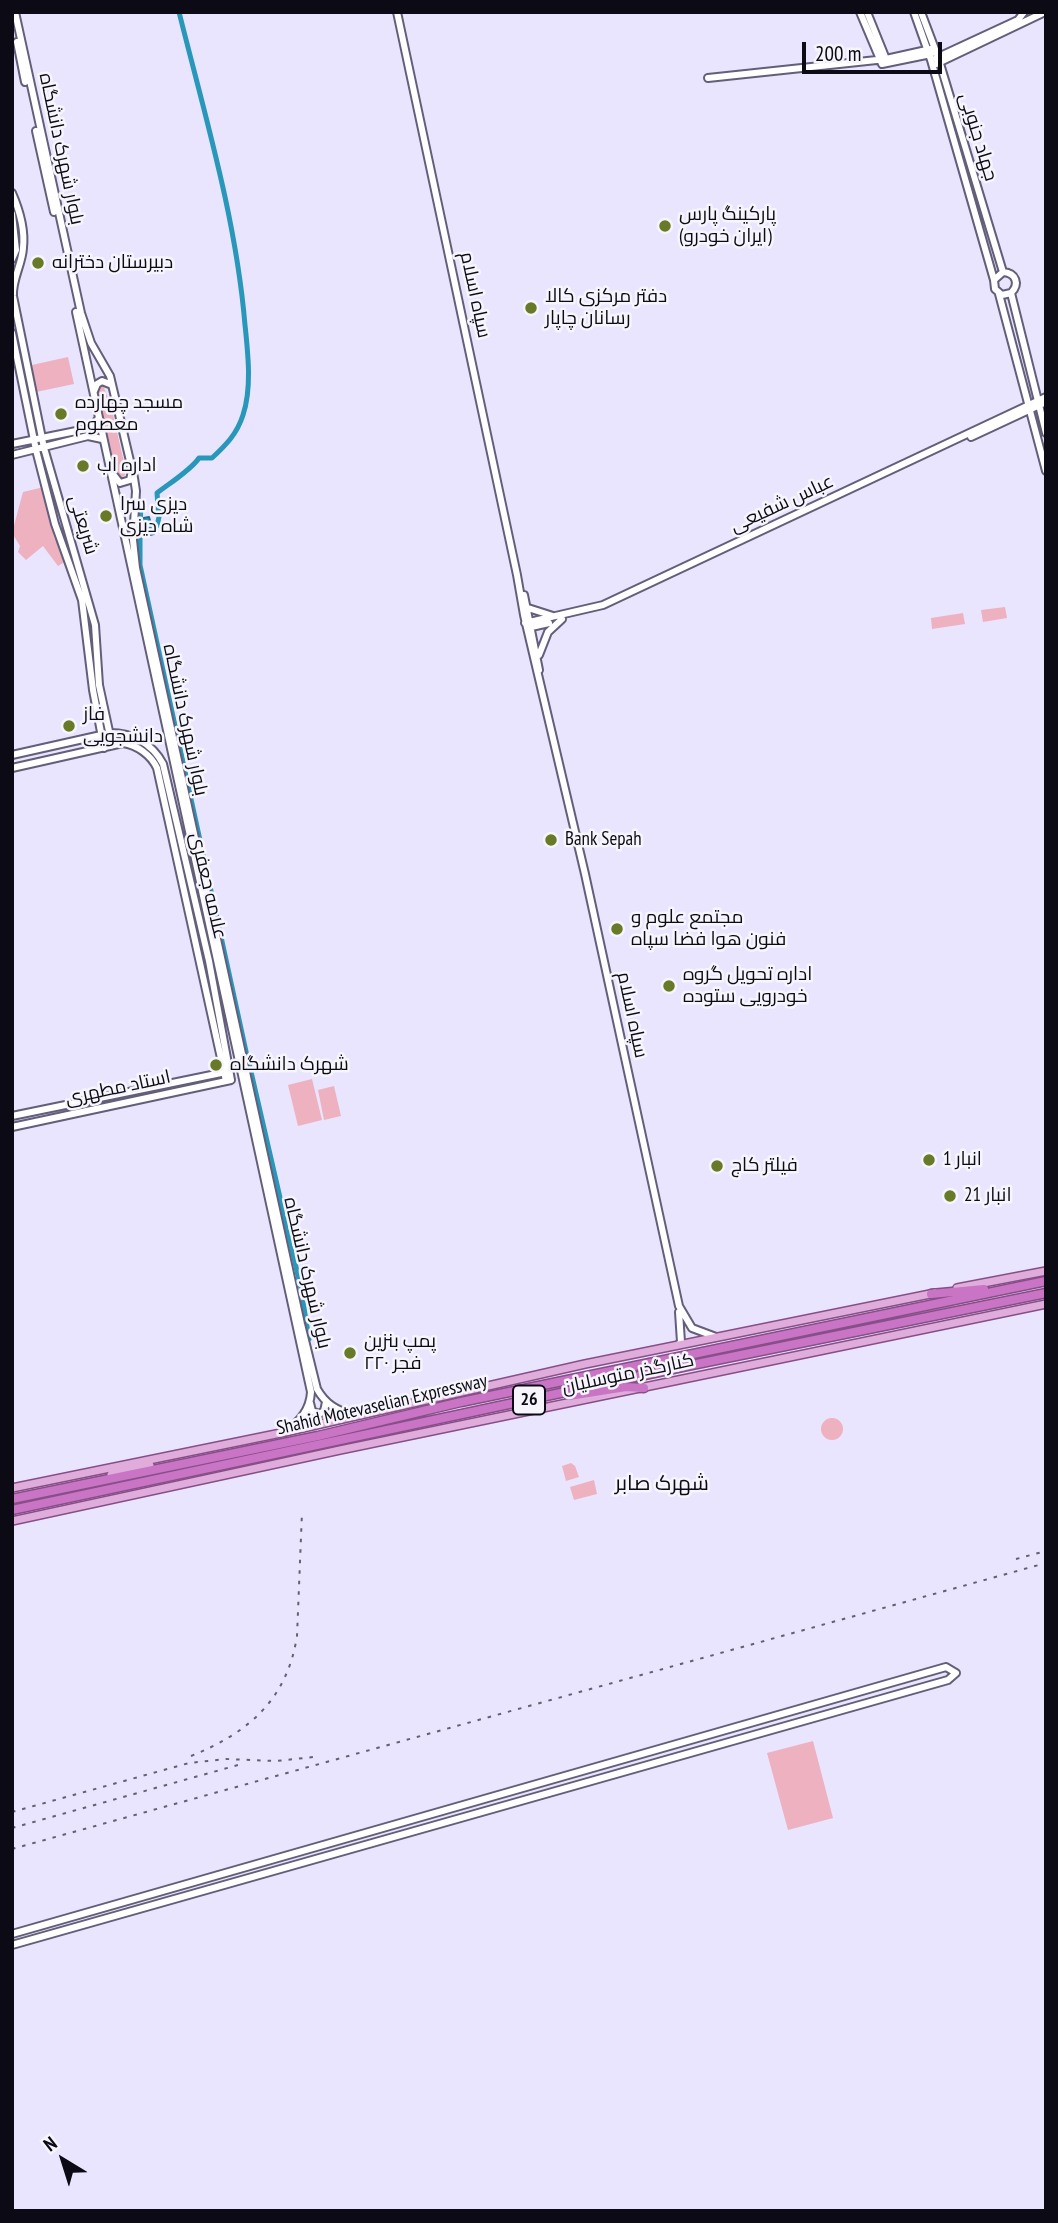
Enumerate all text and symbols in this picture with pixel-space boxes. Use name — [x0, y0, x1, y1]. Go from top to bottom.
scale bar — [806, 28, 946, 72]
text: 200 m — [815, 40, 861, 67]
street label: بلوار شهرک دانشگاه — [34, 71, 88, 227]
street label: جهاد جنوبی — [954, 90, 1002, 184]
place label: پارکینگ پارس (ایران خودرو) — [679, 204, 776, 248]
marker: پارکینگ پارس (ایران خودرو) — [657, 218, 673, 234]
street label: سپاه اسلام — [455, 250, 495, 340]
place label: دبیرستان دخترانه — [52, 252, 173, 274]
marker: دبیرستان دخترانه — [30, 255, 46, 271]
place label: دفتر مرکزی کالا رسانان چاپار — [545, 286, 667, 330]
marker: دفتر مرکزی کالا رسانان چاپار — [523, 300, 539, 316]
place label: مسجد چهارده معصوم — [75, 392, 183, 436]
marker: مسجد چهارده معصوم — [53, 406, 69, 422]
place label: اداره اب — [97, 455, 157, 477]
marker: اداره اب — [75, 458, 91, 474]
street label: عباس شفیعی — [727, 470, 837, 538]
street label: شریعتی — [63, 493, 103, 557]
place label: دیزی سرا شاه دیزی — [120, 494, 193, 538]
marker: دیزی سرا شاه دیزی — [98, 508, 114, 524]
street label: بلوار شهرک دانشگاه — [158, 642, 212, 798]
place label: فاز دانشجویی — [83, 704, 163, 748]
marker: فاز دانشجویی — [61, 718, 77, 734]
place label: Bank Sepah — [565, 829, 641, 851]
street label: علامه جعفری — [185, 830, 231, 942]
marker: Bank Sepah — [543, 832, 559, 848]
place label: مجتمع علوم و فنون هوا فضا سپاه — [631, 907, 786, 951]
marker: مجتمع علوم و فنون هوا فضا سپاه — [609, 921, 625, 937]
place label: اداره تحویل گروه خودرویی ستوده — [683, 964, 812, 1008]
street label: سپاه اسلام — [612, 970, 652, 1060]
marker: اداره تحویل گروه خودرویی ستوده — [661, 978, 677, 994]
place label: شهرک دانشگاه — [230, 1054, 349, 1076]
marker: شهرک دانشگاه — [208, 1057, 224, 1073]
street label: استاد مطهری — [63, 1066, 173, 1110]
place label: انبار 1 — [943, 1149, 982, 1171]
marker: انبار 1 — [921, 1152, 937, 1168]
place label: فیلتر کاج — [731, 1155, 798, 1177]
marker: فیلتر کاج — [709, 1158, 725, 1174]
place label: انبار 21 — [964, 1185, 1011, 1207]
marker: انبار 21 — [942, 1188, 958, 1204]
street label: بلوار شهرک دانشگاه — [278, 1195, 336, 1351]
place label: پمپ بنزین ۲۲۰ فجر — [364, 1331, 436, 1375]
marker: پمپ بنزین ۲۲۰ فجر — [342, 1345, 358, 1361]
street label: کنارگذر متوسلیان — [560, 1349, 696, 1399]
street label: Shahid Motevaselian Expressway — [274, 1370, 490, 1440]
road number: 26 — [513, 1386, 545, 1414]
district label: شهرک صابر — [615, 1471, 709, 1497]
north arrow — [28, 2125, 98, 2195]
text: N — [39, 2131, 61, 2156]

